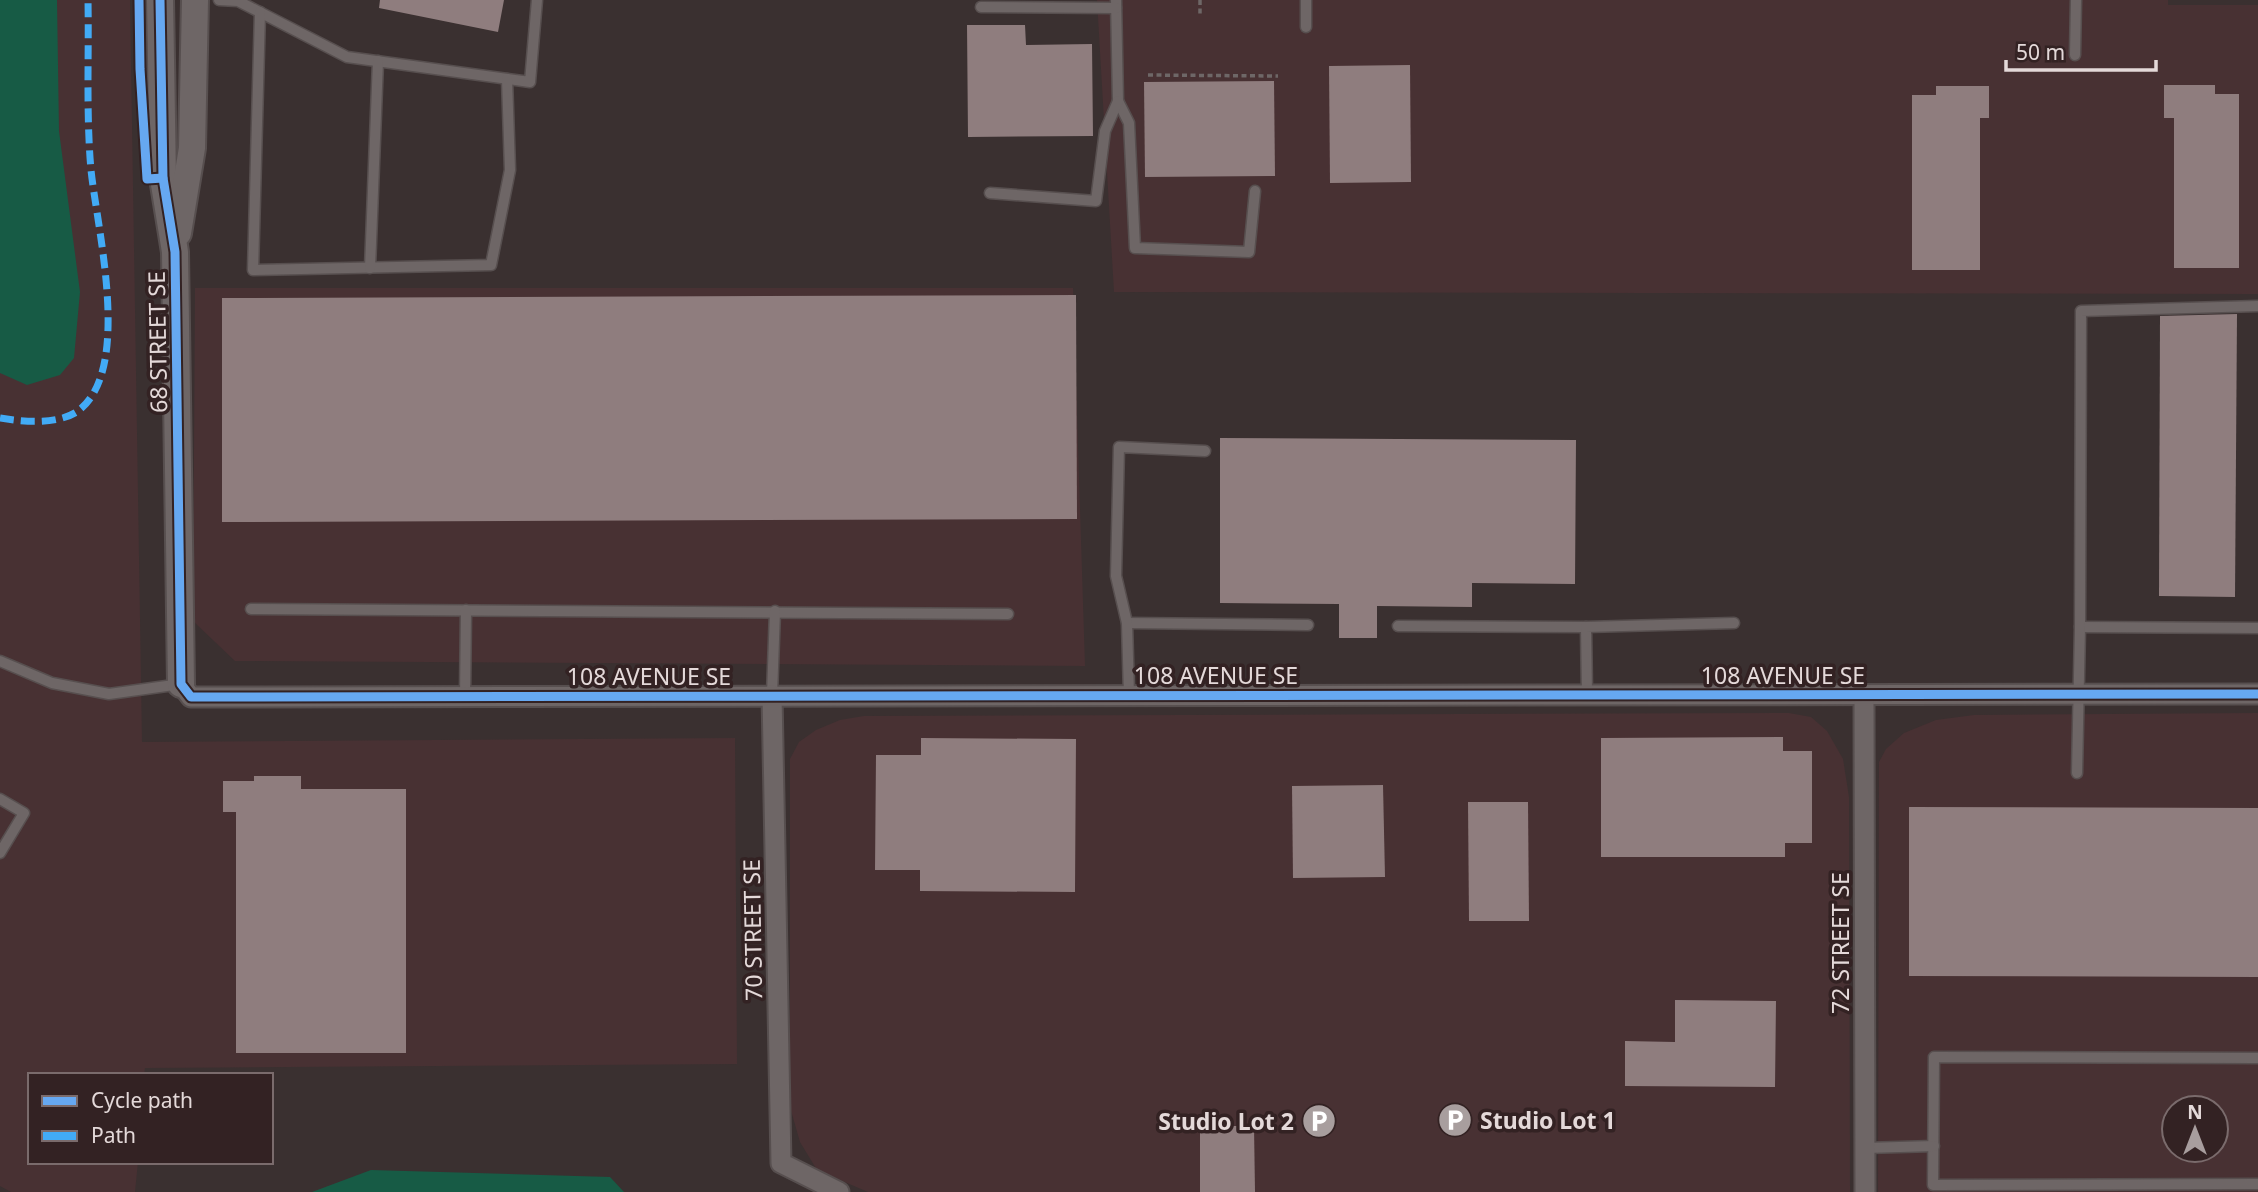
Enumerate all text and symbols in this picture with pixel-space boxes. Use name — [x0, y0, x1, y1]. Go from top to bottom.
scale bar — [2006, 28, 2156, 72]
text: 50 m — [2016, 38, 2065, 66]
street label: 68 STREET SE — [140, 271, 174, 413]
street label: 108 AVENUE SE — [1134, 659, 1298, 691]
street label: 108 AVENUE SE — [1701, 659, 1865, 691]
street label: 108 AVENUE SE — [567, 660, 731, 692]
street label: 70 STREET SE — [735, 859, 769, 1001]
street label: 72 STREET SE — [1824, 872, 1856, 1014]
legend — [28, 1073, 273, 1164]
text: Cycle path — [91, 1086, 193, 1114]
north arrow — [2160, 1094, 2230, 1164]
text: N — [2187, 1099, 2203, 1125]
parking icon: Studio Lot 1 — [1436, 1101, 1474, 1139]
parking icon: Studio Lot 2 — [1300, 1102, 1338, 1140]
place label: Studio Lot 1 — [1480, 1104, 1616, 1136]
place label: Studio Lot 2 — [1158, 1105, 1294, 1137]
text: Path — [91, 1121, 136, 1149]

